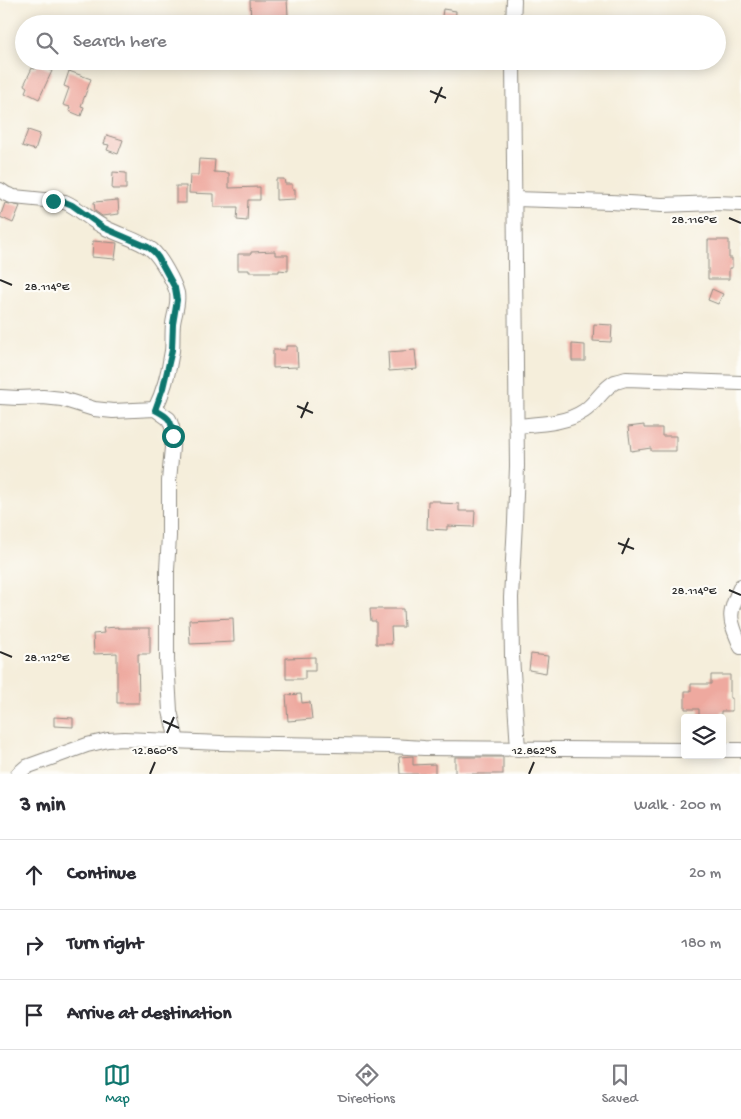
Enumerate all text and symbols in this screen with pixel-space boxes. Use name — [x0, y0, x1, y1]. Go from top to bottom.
search box — [15, 15, 726, 70]
icon: search — [33, 29, 61, 57]
text: Search here — [73, 31, 167, 54]
route end — [42, 190, 65, 213]
text: 28.116°E — [672, 214, 717, 228]
text: 28.114°E — [25, 281, 70, 295]
route start — [162, 425, 185, 448]
text: 28.114°E — [672, 585, 717, 599]
text: 28.112°E — [25, 652, 70, 666]
map controls — [681, 714, 726, 759]
button: layers — [681, 714, 726, 759]
text: 12.860°S — [132, 745, 178, 759]
text: 12.862°S — [511, 745, 556, 759]
text: 3 min — [20, 794, 65, 819]
text: Walk · 200 m — [634, 797, 721, 816]
icon: ahead — [20, 861, 48, 889]
text: Continue — [67, 863, 136, 886]
text: 20 m — [689, 865, 721, 884]
icon: right — [20, 931, 48, 959]
text: Turn right — [67, 933, 143, 956]
text: 180 m — [682, 935, 721, 954]
icon: arrive — [20, 1001, 48, 1029]
text: Arrive at destination — [67, 1003, 231, 1026]
tab: Map — [103, 1061, 131, 1108]
tab: Directions — [338, 1061, 395, 1108]
tab: Saved — [602, 1061, 638, 1108]

